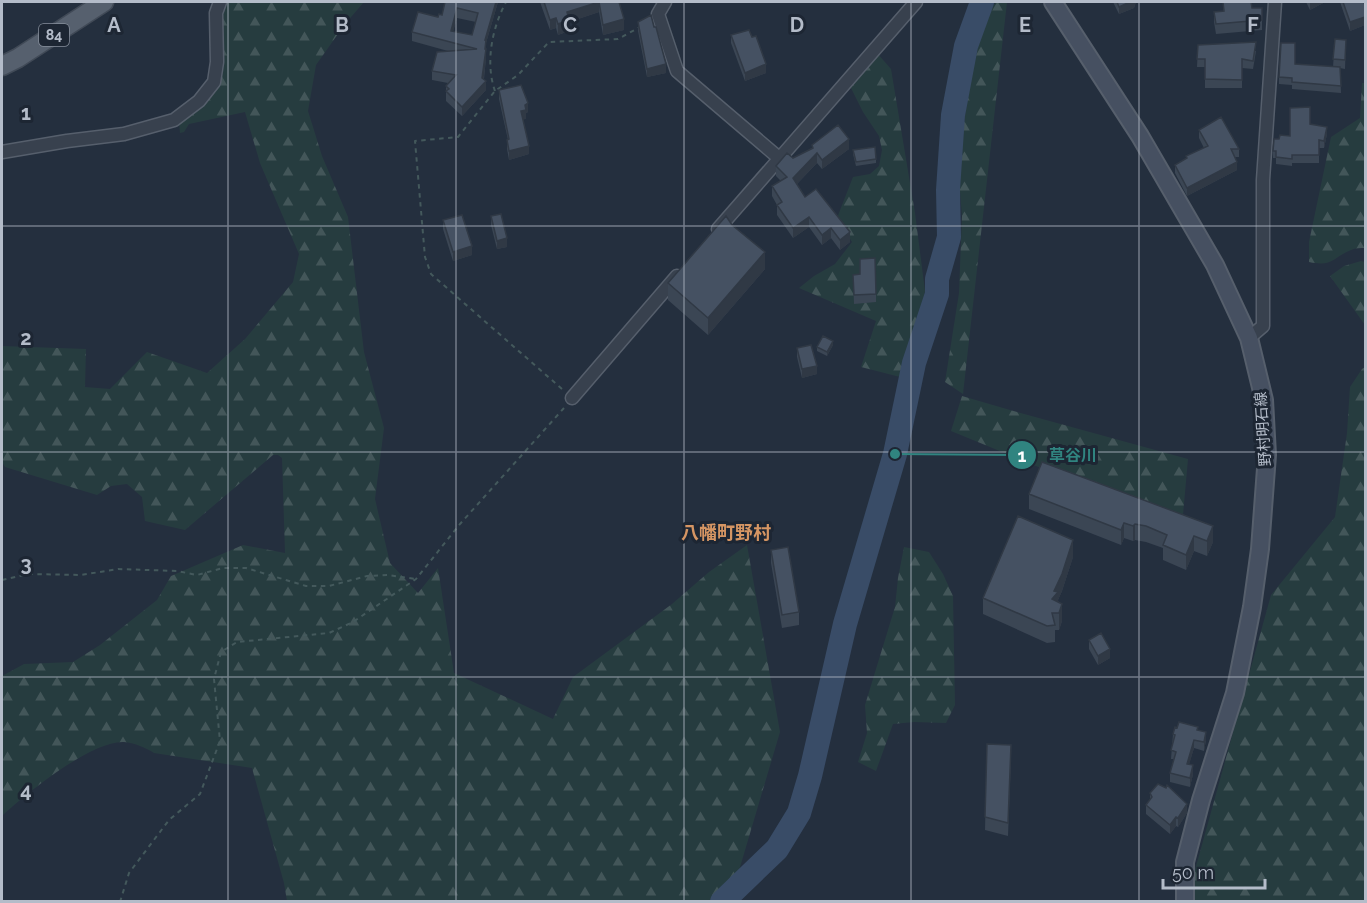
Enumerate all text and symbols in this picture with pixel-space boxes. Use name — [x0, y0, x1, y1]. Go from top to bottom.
text: A — [107, 13, 121, 37]
text: B — [335, 13, 349, 37]
text: C — [563, 13, 577, 37]
text: D — [790, 13, 804, 37]
text: E — [1019, 13, 1031, 37]
text: F — [1247, 13, 1259, 37]
road number: 84 — [39, 24, 69, 46]
text: 1 — [21, 101, 31, 125]
text: 2 — [20, 326, 32, 350]
street label: 野村明石線 — [1251, 391, 1275, 467]
callout: 草谷川 — [1007, 438, 1109, 472]
text: 1 — [1018, 445, 1027, 466]
text: 草谷川 — [1049, 446, 1097, 465]
district label: 八幡町野村 — [681, 522, 771, 543]
text: 3 — [20, 552, 32, 576]
text: 4 — [20, 778, 32, 802]
scale bar — [1163, 852, 1265, 890]
text: 50 m — [1172, 862, 1214, 883]

